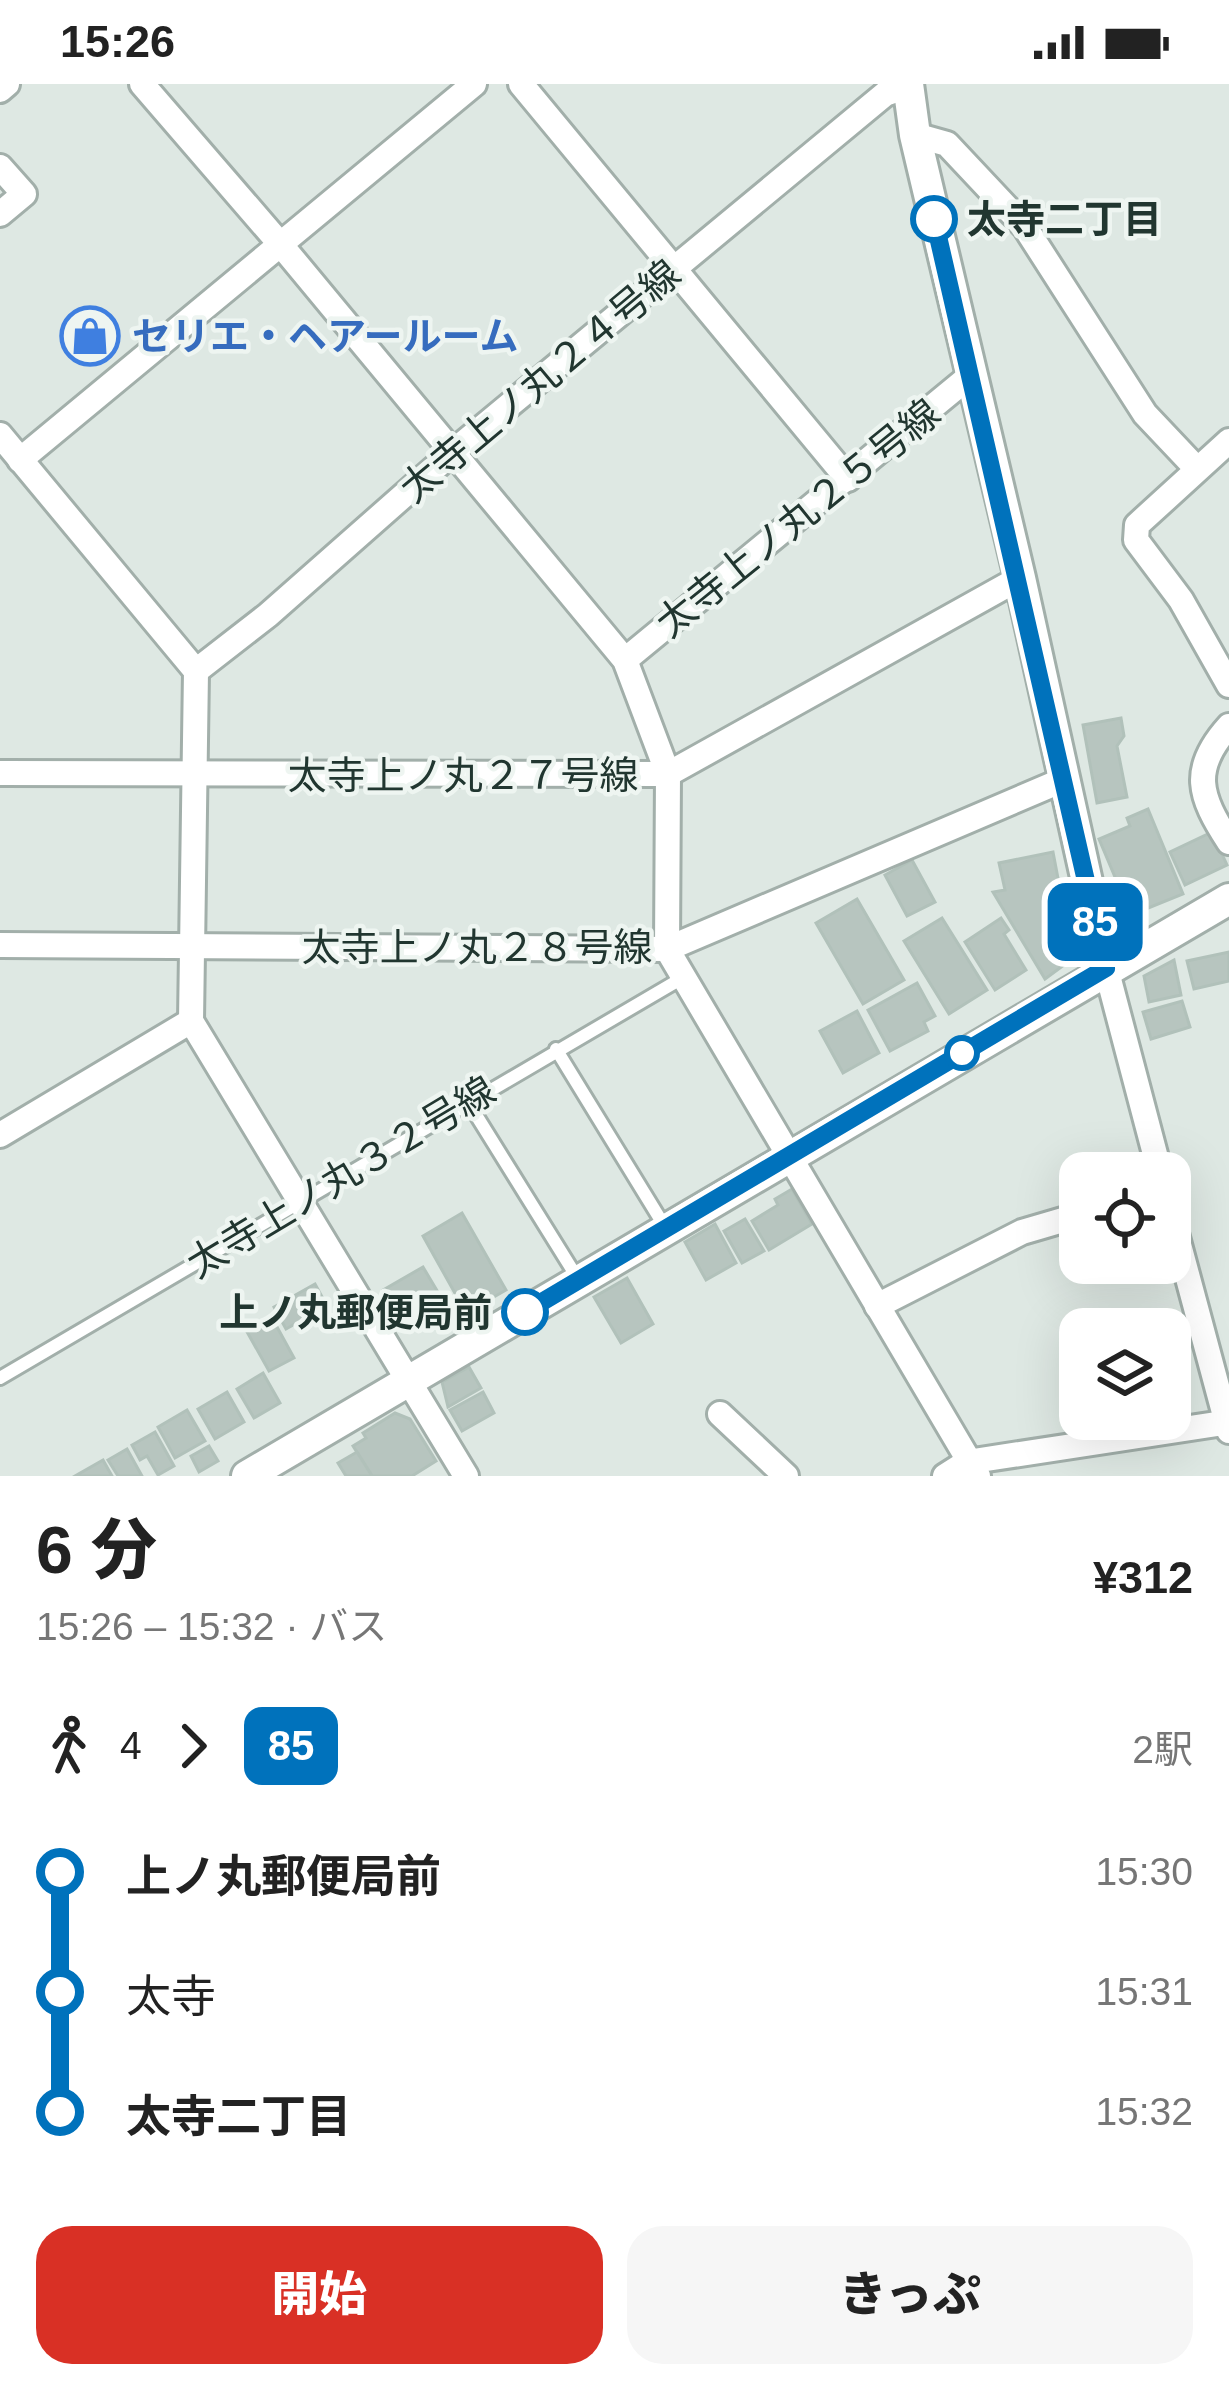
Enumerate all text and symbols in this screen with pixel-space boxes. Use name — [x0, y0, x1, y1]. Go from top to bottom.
text: 15:26 — [60, 16, 175, 67]
marker: 太寺二丁目 — [912, 197, 956, 241]
place label: 太寺二丁目 — [967, 198, 1162, 241]
street label: 太寺上ノ丸２４号線 — [392, 252, 688, 510]
shop icon: セリエ・ヘアールーム — [59, 305, 121, 367]
place label: セリエ・ヘアールーム — [132, 315, 519, 358]
street label: 太寺上ノ丸２５号線 — [648, 391, 948, 645]
street label: 太寺上ノ丸２７号線 — [287, 754, 639, 797]
line badge: 85 — [1041, 883, 1149, 961]
text: 85 — [1072, 898, 1118, 945]
street label: 太寺上ノ丸２８号線 — [301, 926, 653, 969]
unlabelled marker — [946, 1037, 978, 1069]
street label: 太寺上ノ丸３２号線 — [179, 1068, 503, 1286]
map controls — [1059, 1152, 1191, 1440]
button: locate — [1059, 1152, 1191, 1284]
marker: 上ノ丸郵便局前 — [503, 1290, 547, 1334]
place label: 上ノ丸郵便局前 — [219, 1291, 492, 1334]
button: layers — [1059, 1308, 1191, 1440]
text: 6 分 — [36, 1513, 157, 1587]
text: ¥312 — [1093, 1552, 1193, 1603]
text: 15:26 – 15:32 · バス — [36, 1605, 387, 1648]
icon: walk — [36, 1713, 102, 1779]
icon: forward — [160, 1713, 226, 1779]
text: 85 — [268, 1722, 314, 1769]
text: 4 — [120, 1724, 142, 1767]
text: 2駅 — [1132, 1728, 1193, 1771]
text: 15:30 — [1095, 1850, 1193, 1893]
text: 上ノ丸郵便局前 — [126, 1851, 441, 1902]
text: 15:31 — [1095, 1970, 1193, 2013]
text: 太寺 — [126, 1971, 216, 2022]
text: 15:32 — [1095, 2090, 1193, 2133]
text: 太寺二丁目 — [126, 2091, 351, 2142]
button: 開始 — [36, 2226, 603, 2364]
button: きっぷ — [627, 2226, 1193, 2364]

